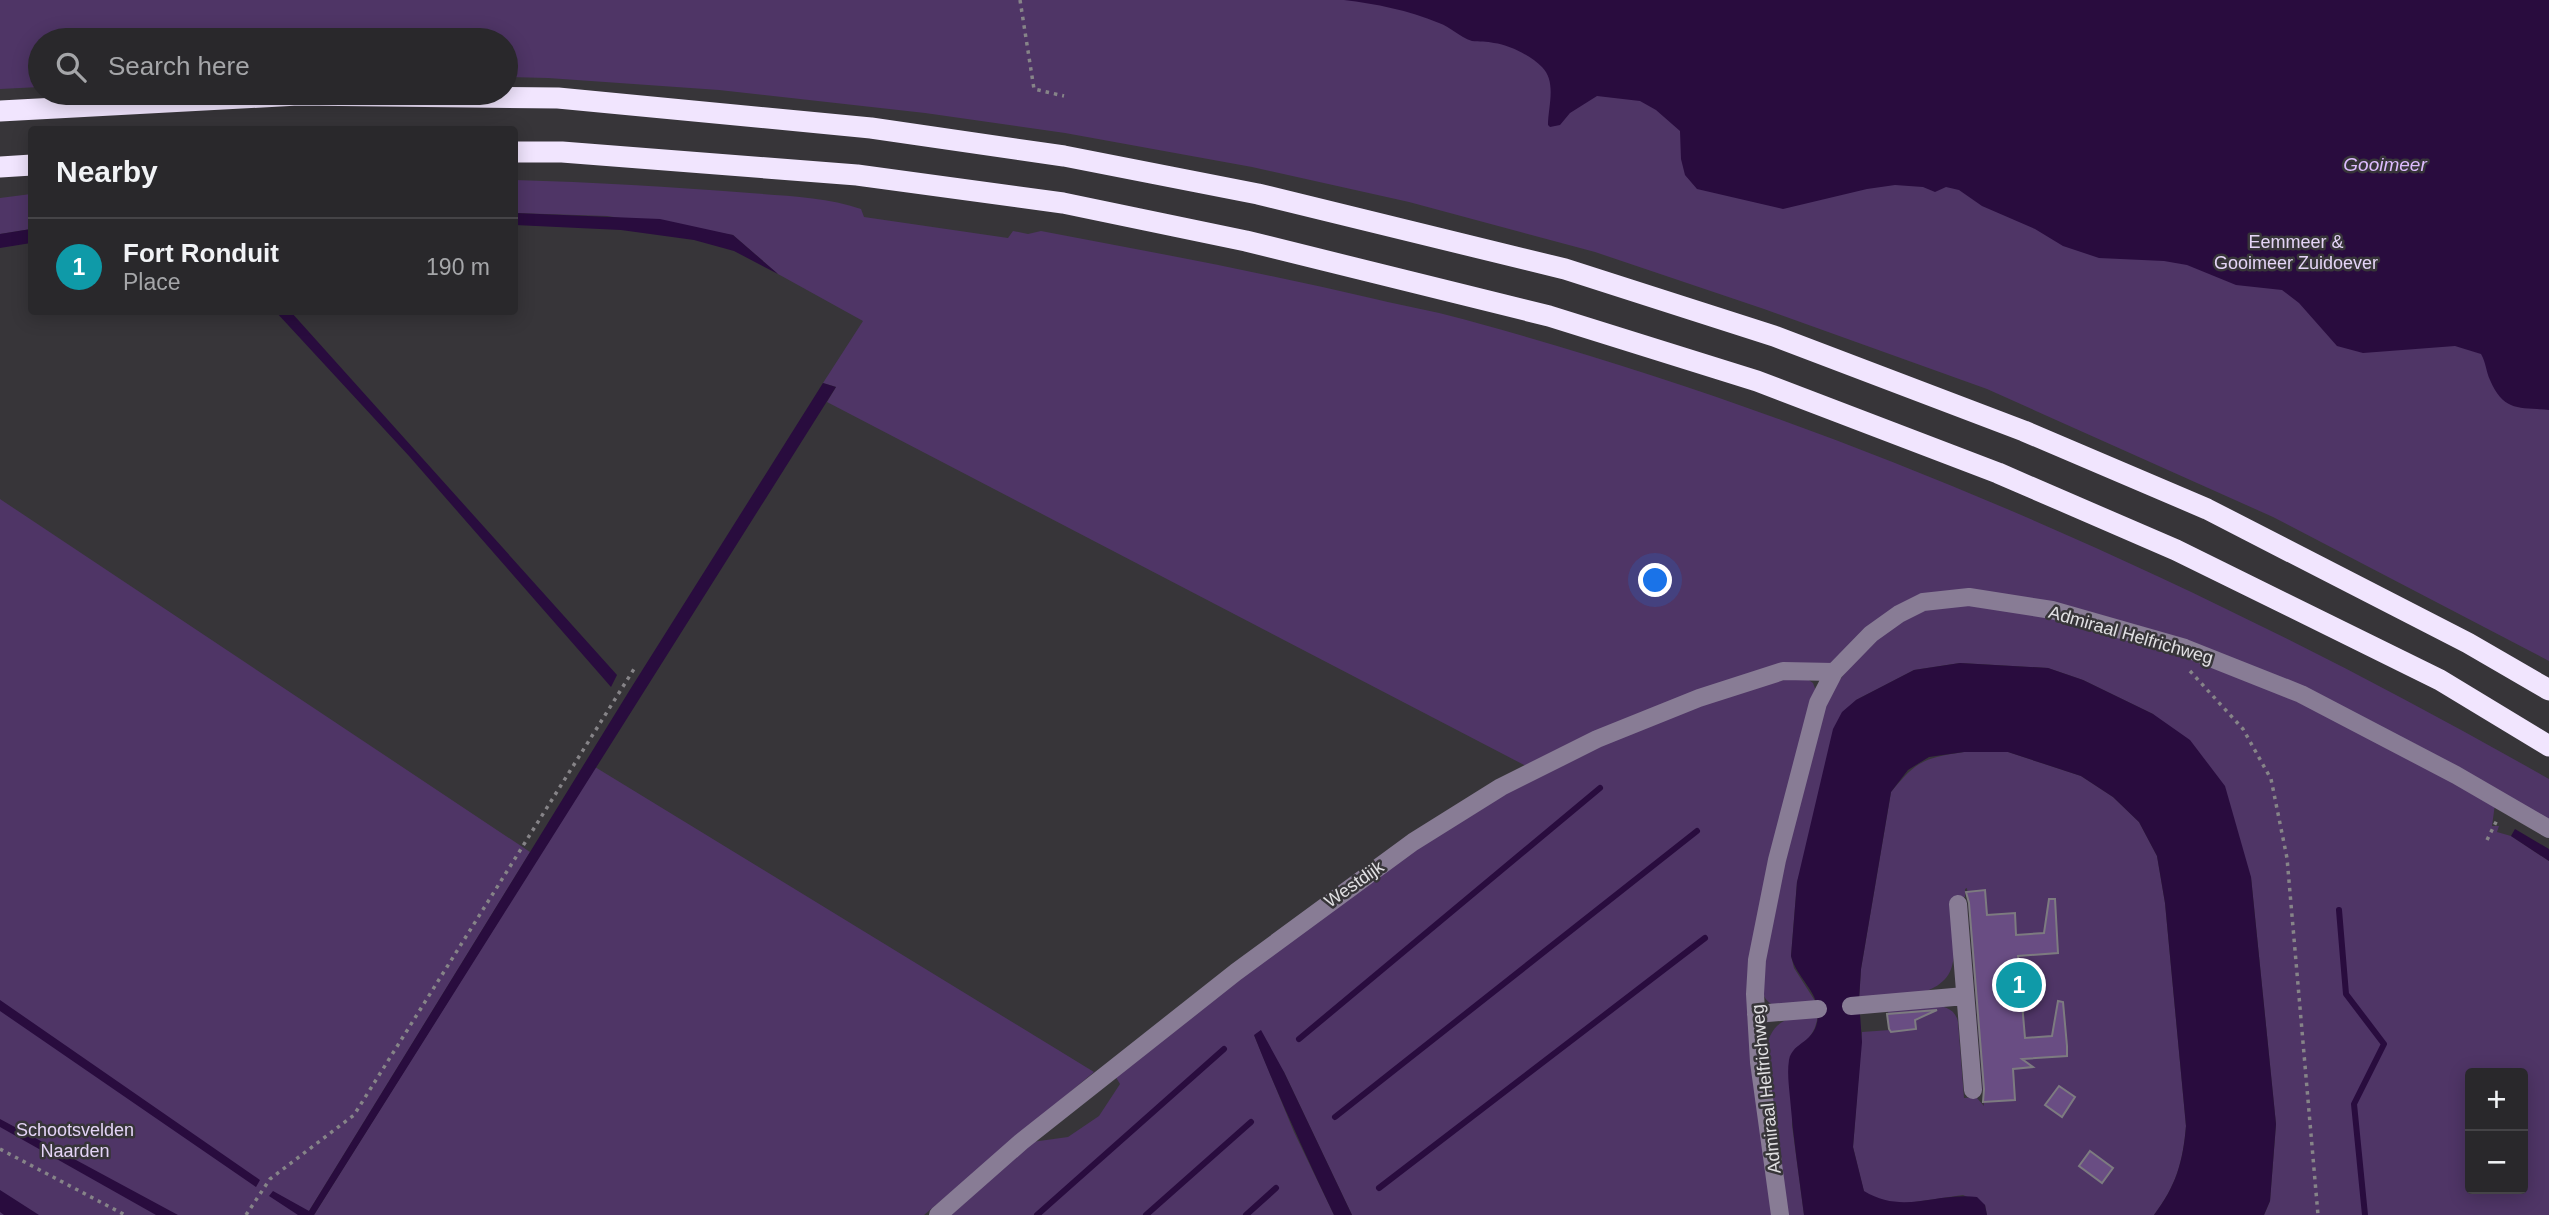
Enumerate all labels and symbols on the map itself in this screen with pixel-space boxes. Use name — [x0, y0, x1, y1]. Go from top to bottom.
water label: Gooimeer — [2343, 154, 2427, 175]
park label: Eemmeer & Gooimeer Zuidoever — [2214, 232, 2378, 273]
your location — [1638, 563, 1672, 597]
street label: Admiraal Helfrichweg — [2047, 602, 2215, 668]
street label: Westdijk — [1321, 856, 1388, 912]
pin: 1 — [1996, 959, 2042, 1011]
street label: Admiraal Helfrichweg — [1747, 1003, 1785, 1175]
park label: Schootsvelden Naarden — [16, 1120, 134, 1161]

